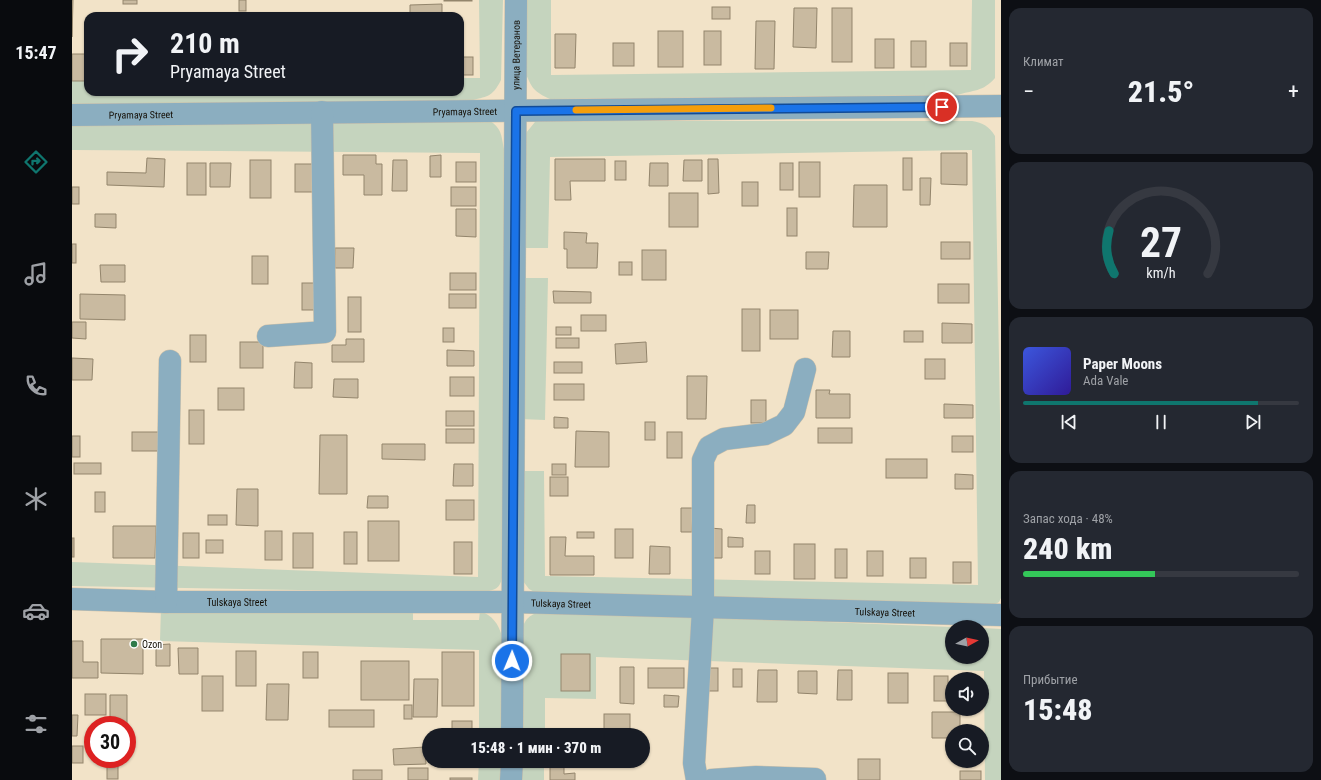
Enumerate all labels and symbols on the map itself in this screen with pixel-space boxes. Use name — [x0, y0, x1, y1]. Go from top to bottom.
street label: улица Ветеранов — [510, 20, 521, 90]
pin — [925, 90, 959, 124]
street label: Pryamaya Street — [433, 105, 497, 117]
street label: Pryamaya Street — [109, 109, 173, 120]
street label: Tulskaya Street — [207, 597, 267, 608]
street label: Tulskaya Street — [531, 597, 591, 610]
street label: Tulskaya Street — [855, 606, 915, 618]
north arrow — [945, 620, 989, 664]
marker: Ozon — [129, 639, 139, 649]
place label: Ozon — [142, 639, 162, 650]
position arrow — [491, 640, 533, 682]
speed limit sign: 30 — [84, 716, 136, 768]

